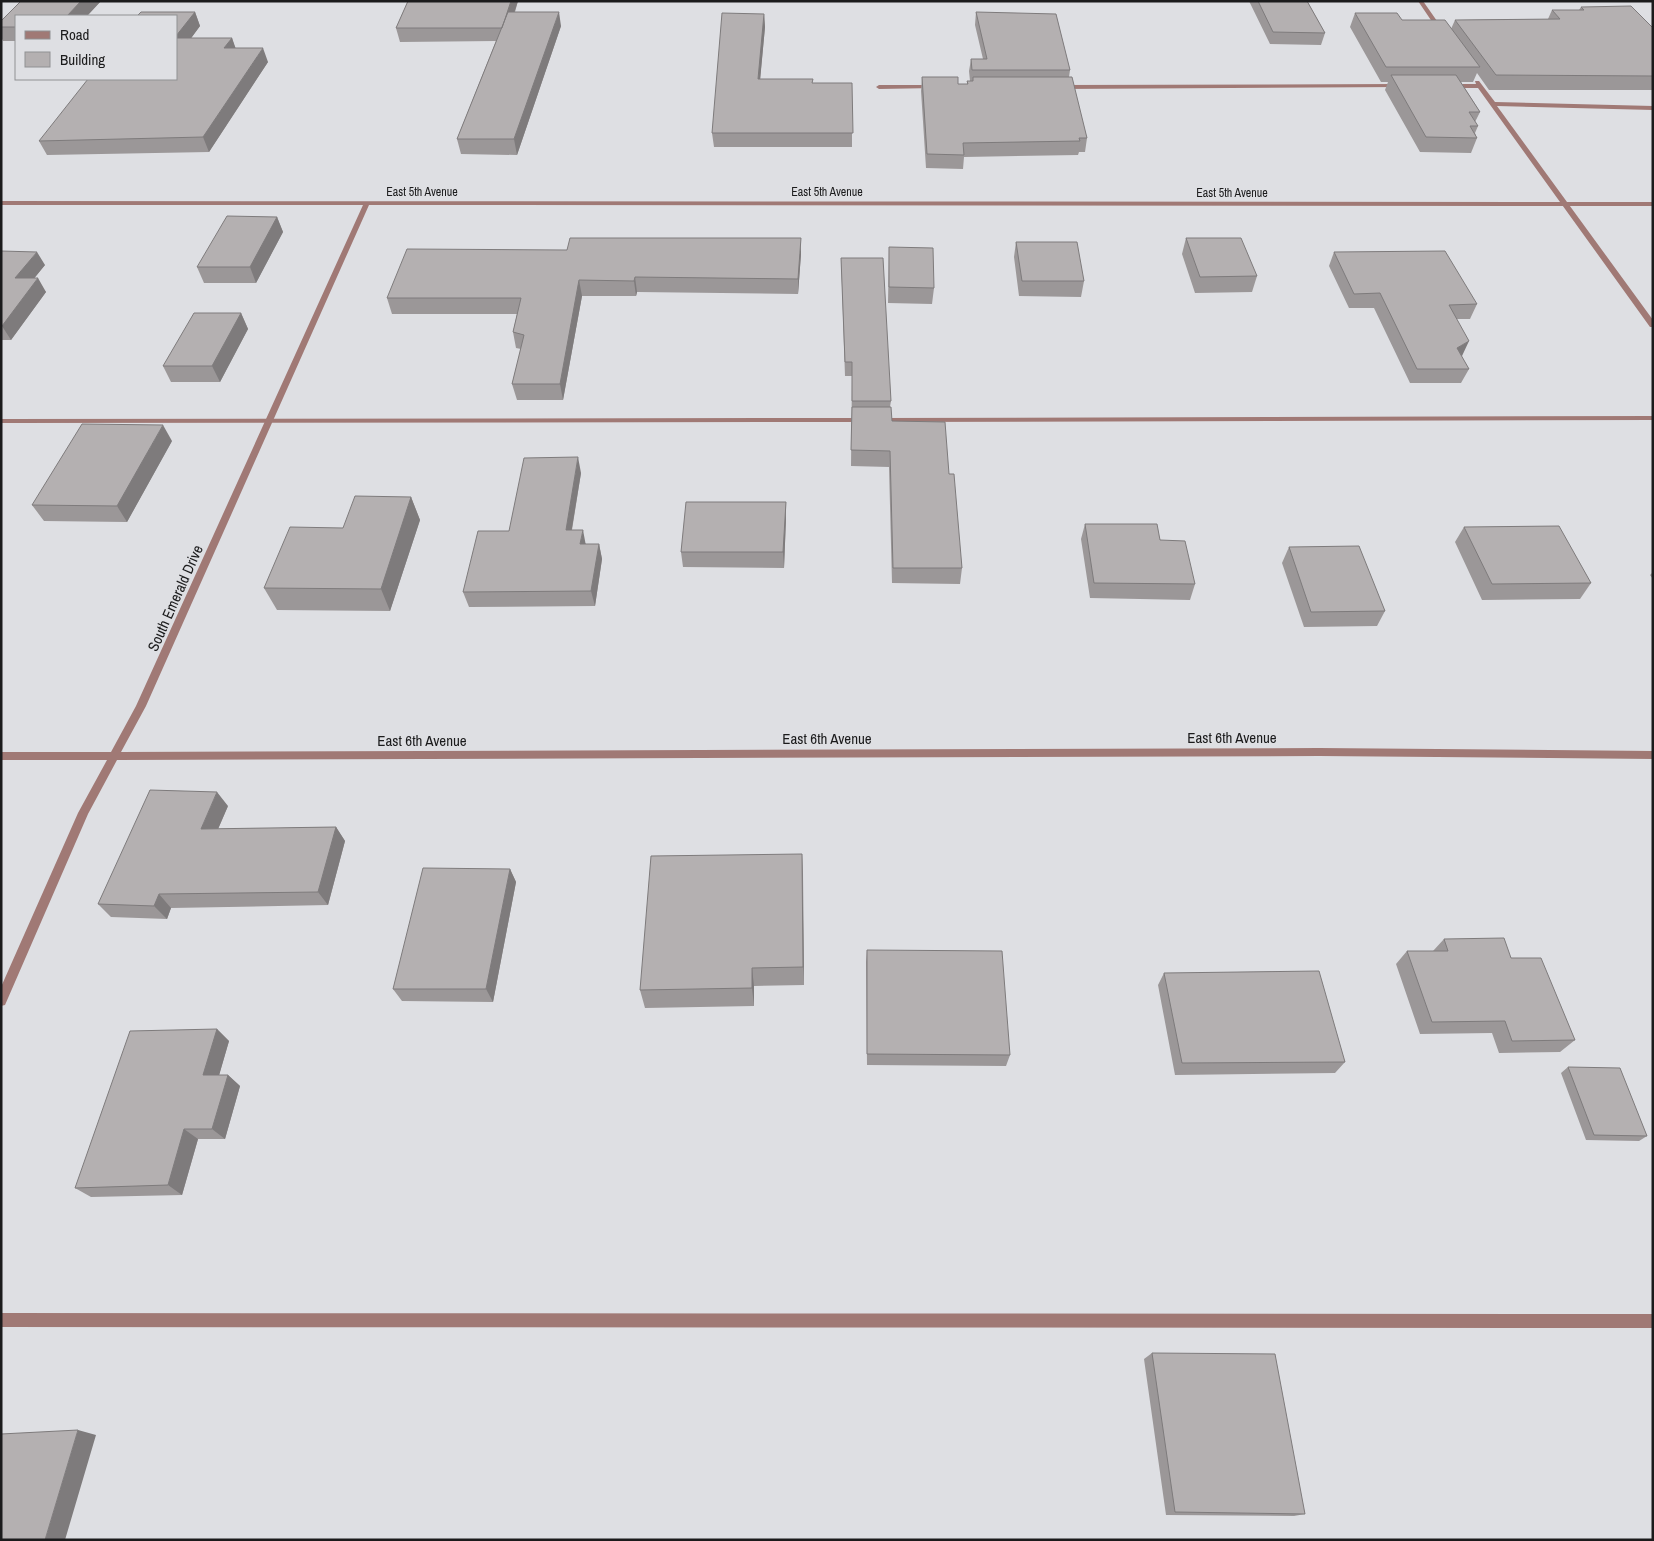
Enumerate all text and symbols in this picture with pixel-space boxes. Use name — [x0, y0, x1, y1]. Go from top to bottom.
legend — [15, 15, 178, 80]
text: Road — [60, 24, 89, 45]
text: Building — [60, 49, 105, 70]
street label: East 5th Avenue — [386, 184, 458, 200]
street label: East 5th Avenue — [791, 184, 863, 200]
street label: East 5th Avenue — [1196, 185, 1268, 201]
street label: South Emerald Drive — [142, 541, 208, 654]
street label: East 6th Avenue — [1187, 727, 1277, 748]
street label: East 6th Avenue — [782, 728, 872, 749]
street label: East 6th Avenue — [377, 730, 467, 751]

